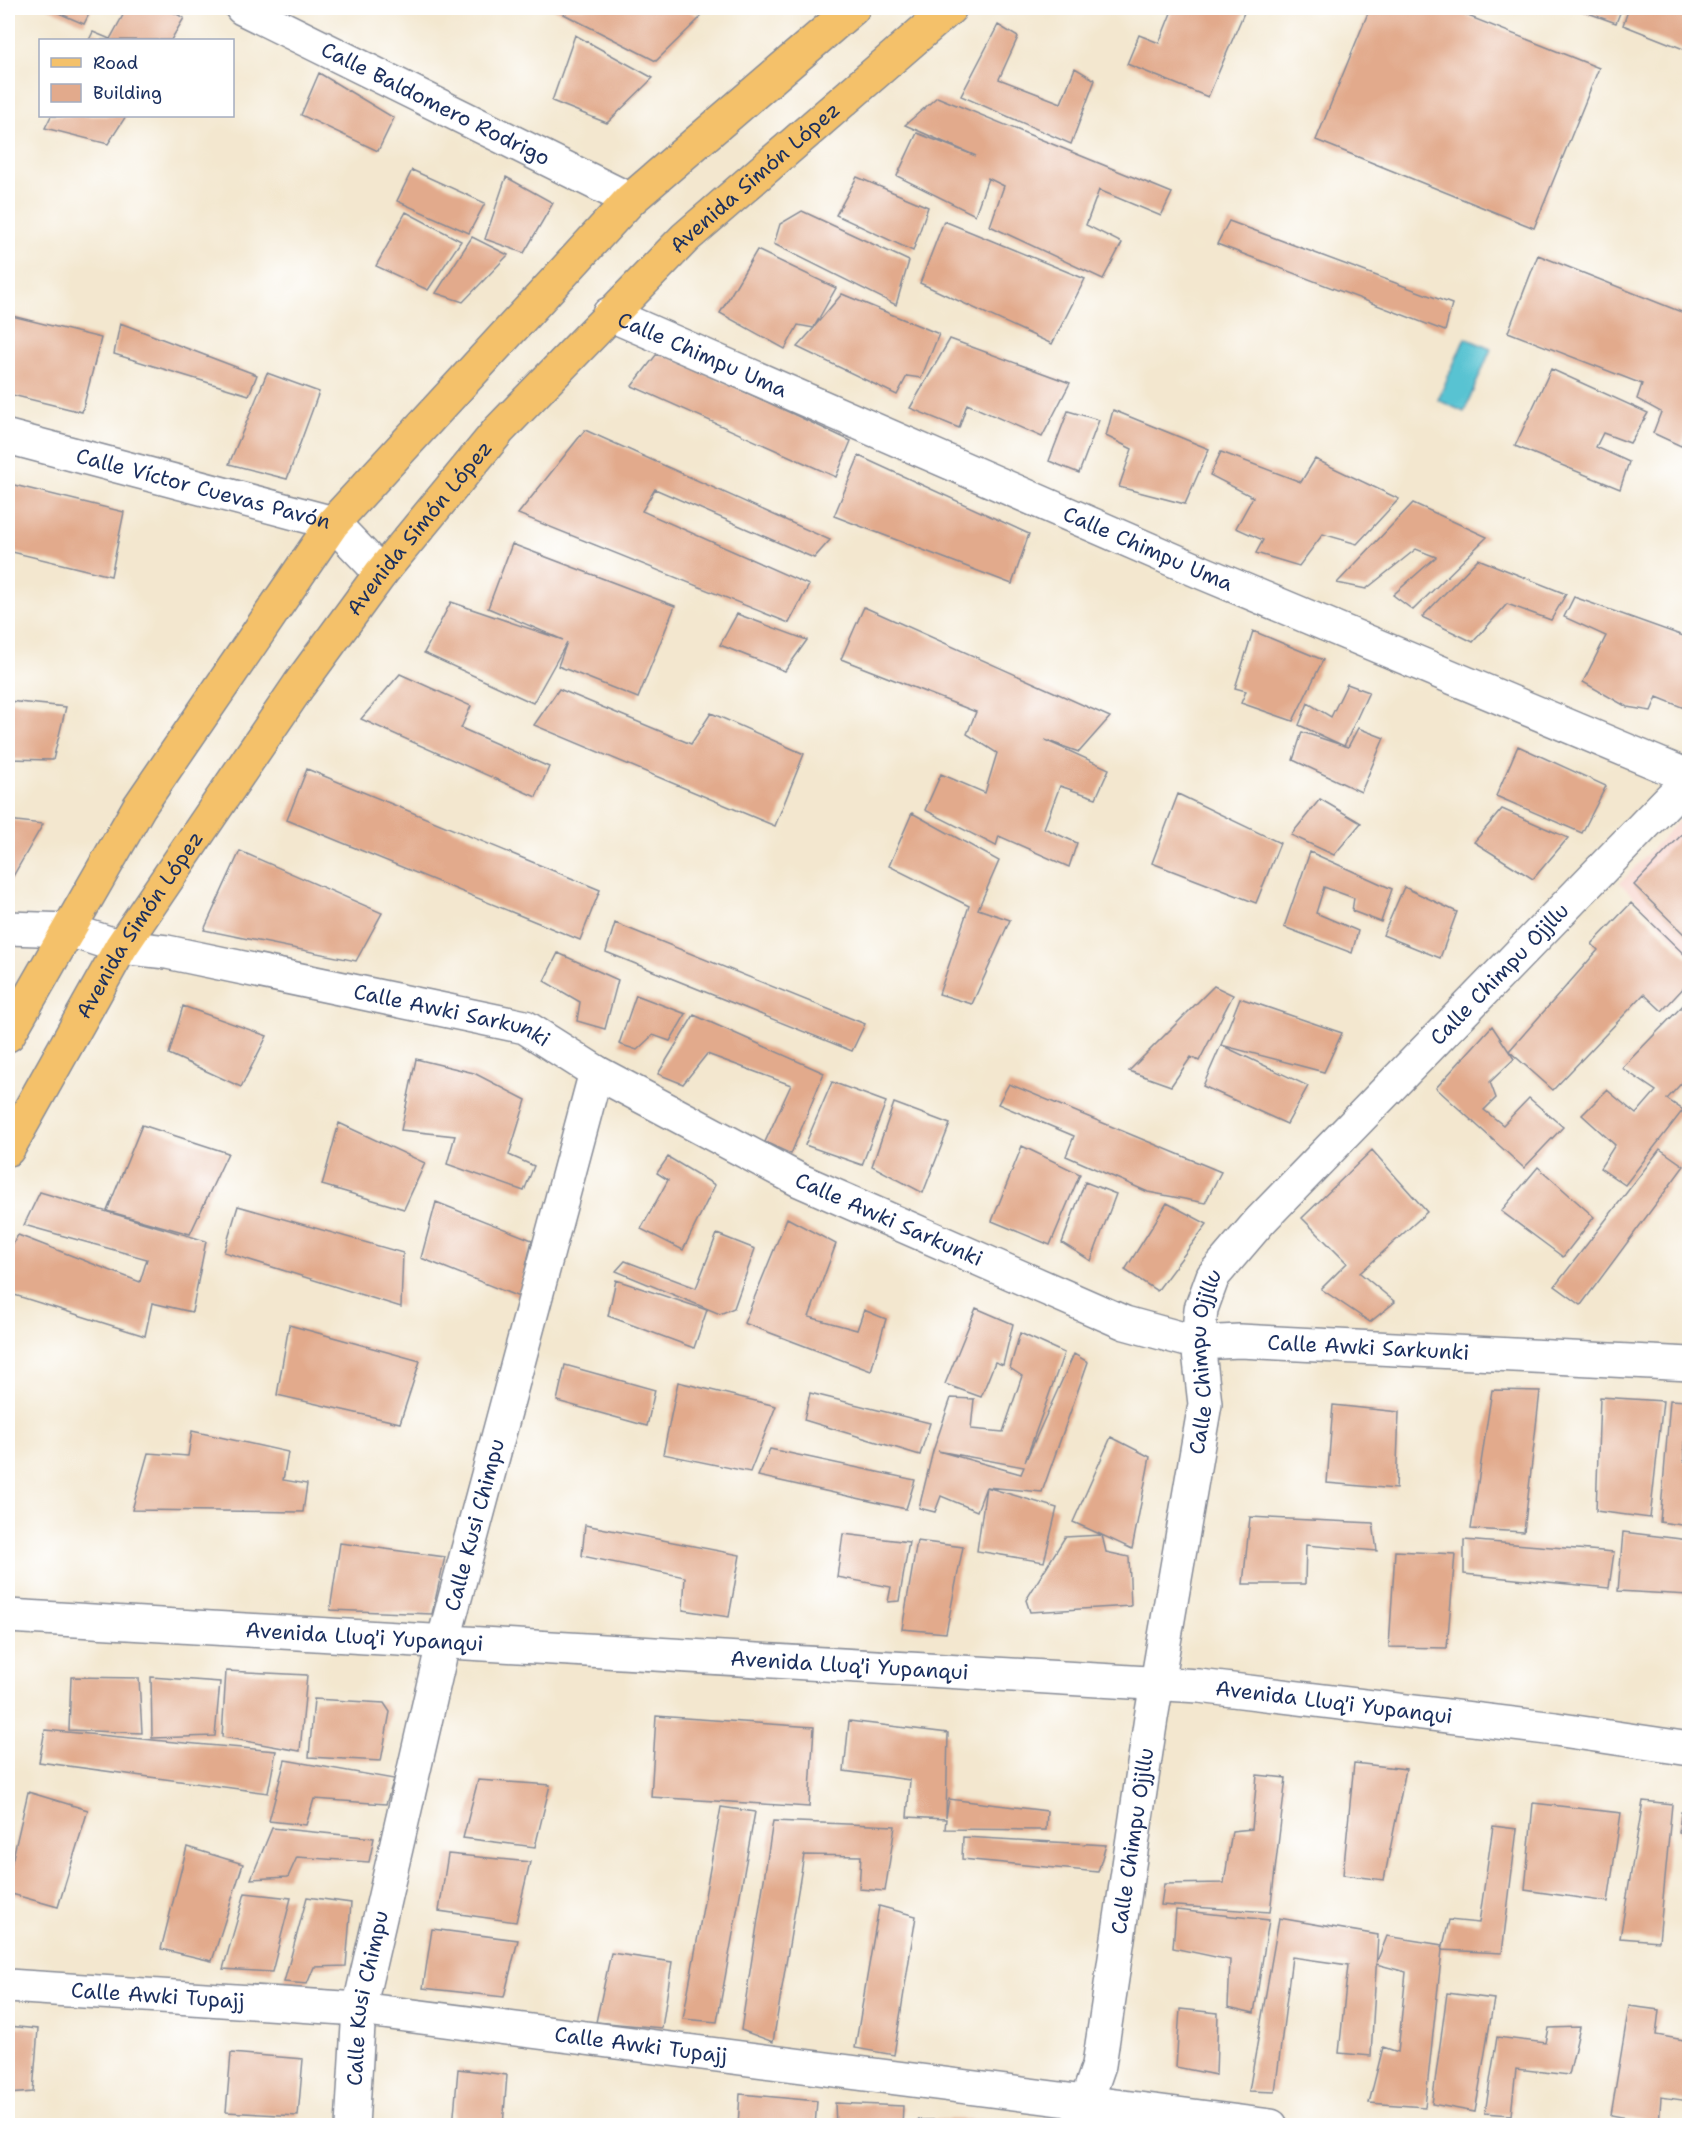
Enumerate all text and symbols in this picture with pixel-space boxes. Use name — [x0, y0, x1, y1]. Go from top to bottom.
street label: Calle Baldomero Rodrigo — [316, 35, 555, 172]
legend — [39, 39, 234, 117]
text: Road — [93, 51, 138, 75]
text: Building — [93, 81, 162, 105]
street label: Avenida Simón López — [664, 96, 846, 259]
street label: Calle Chimpu Uma — [613, 305, 792, 404]
street label: Avenida Simón López — [340, 435, 498, 621]
street label: Calle Víctor Cuevas Pavón — [73, 442, 334, 536]
street label: Calle Chimpu Uma — [1059, 500, 1237, 598]
street label: Avenida Simón López — [70, 826, 210, 1024]
street label: Calle Chimpu Ojjllu — [1424, 897, 1575, 1051]
street label: Calle Awki Sarkunki — [351, 977, 556, 1053]
street label: Calle Awki Sarkunki — [791, 1166, 987, 1273]
street label: Calle Chimpu Ojjllu — [1183, 1262, 1228, 1457]
street label: Calle Awki Sarkunki — [1267, 1328, 1470, 1367]
street label: Calle Kusi Chimpu — [438, 1435, 511, 1614]
street label: Avenida Lluq'i Yupanqui — [244, 1616, 484, 1658]
street label: Avenida Lluq'i Yupanqui — [730, 1644, 969, 1686]
street label: Avenida Lluq'i Yupanqui — [1214, 1674, 1454, 1731]
street label: Calle Chimpu Ojjllu — [1105, 1746, 1160, 1936]
street label: Calle Kusi Chimpu — [340, 1908, 395, 2087]
street label: Calle Awki Tupajj — [70, 1976, 245, 2015]
street label: Calle Awki Tupajj — [553, 2020, 729, 2070]

